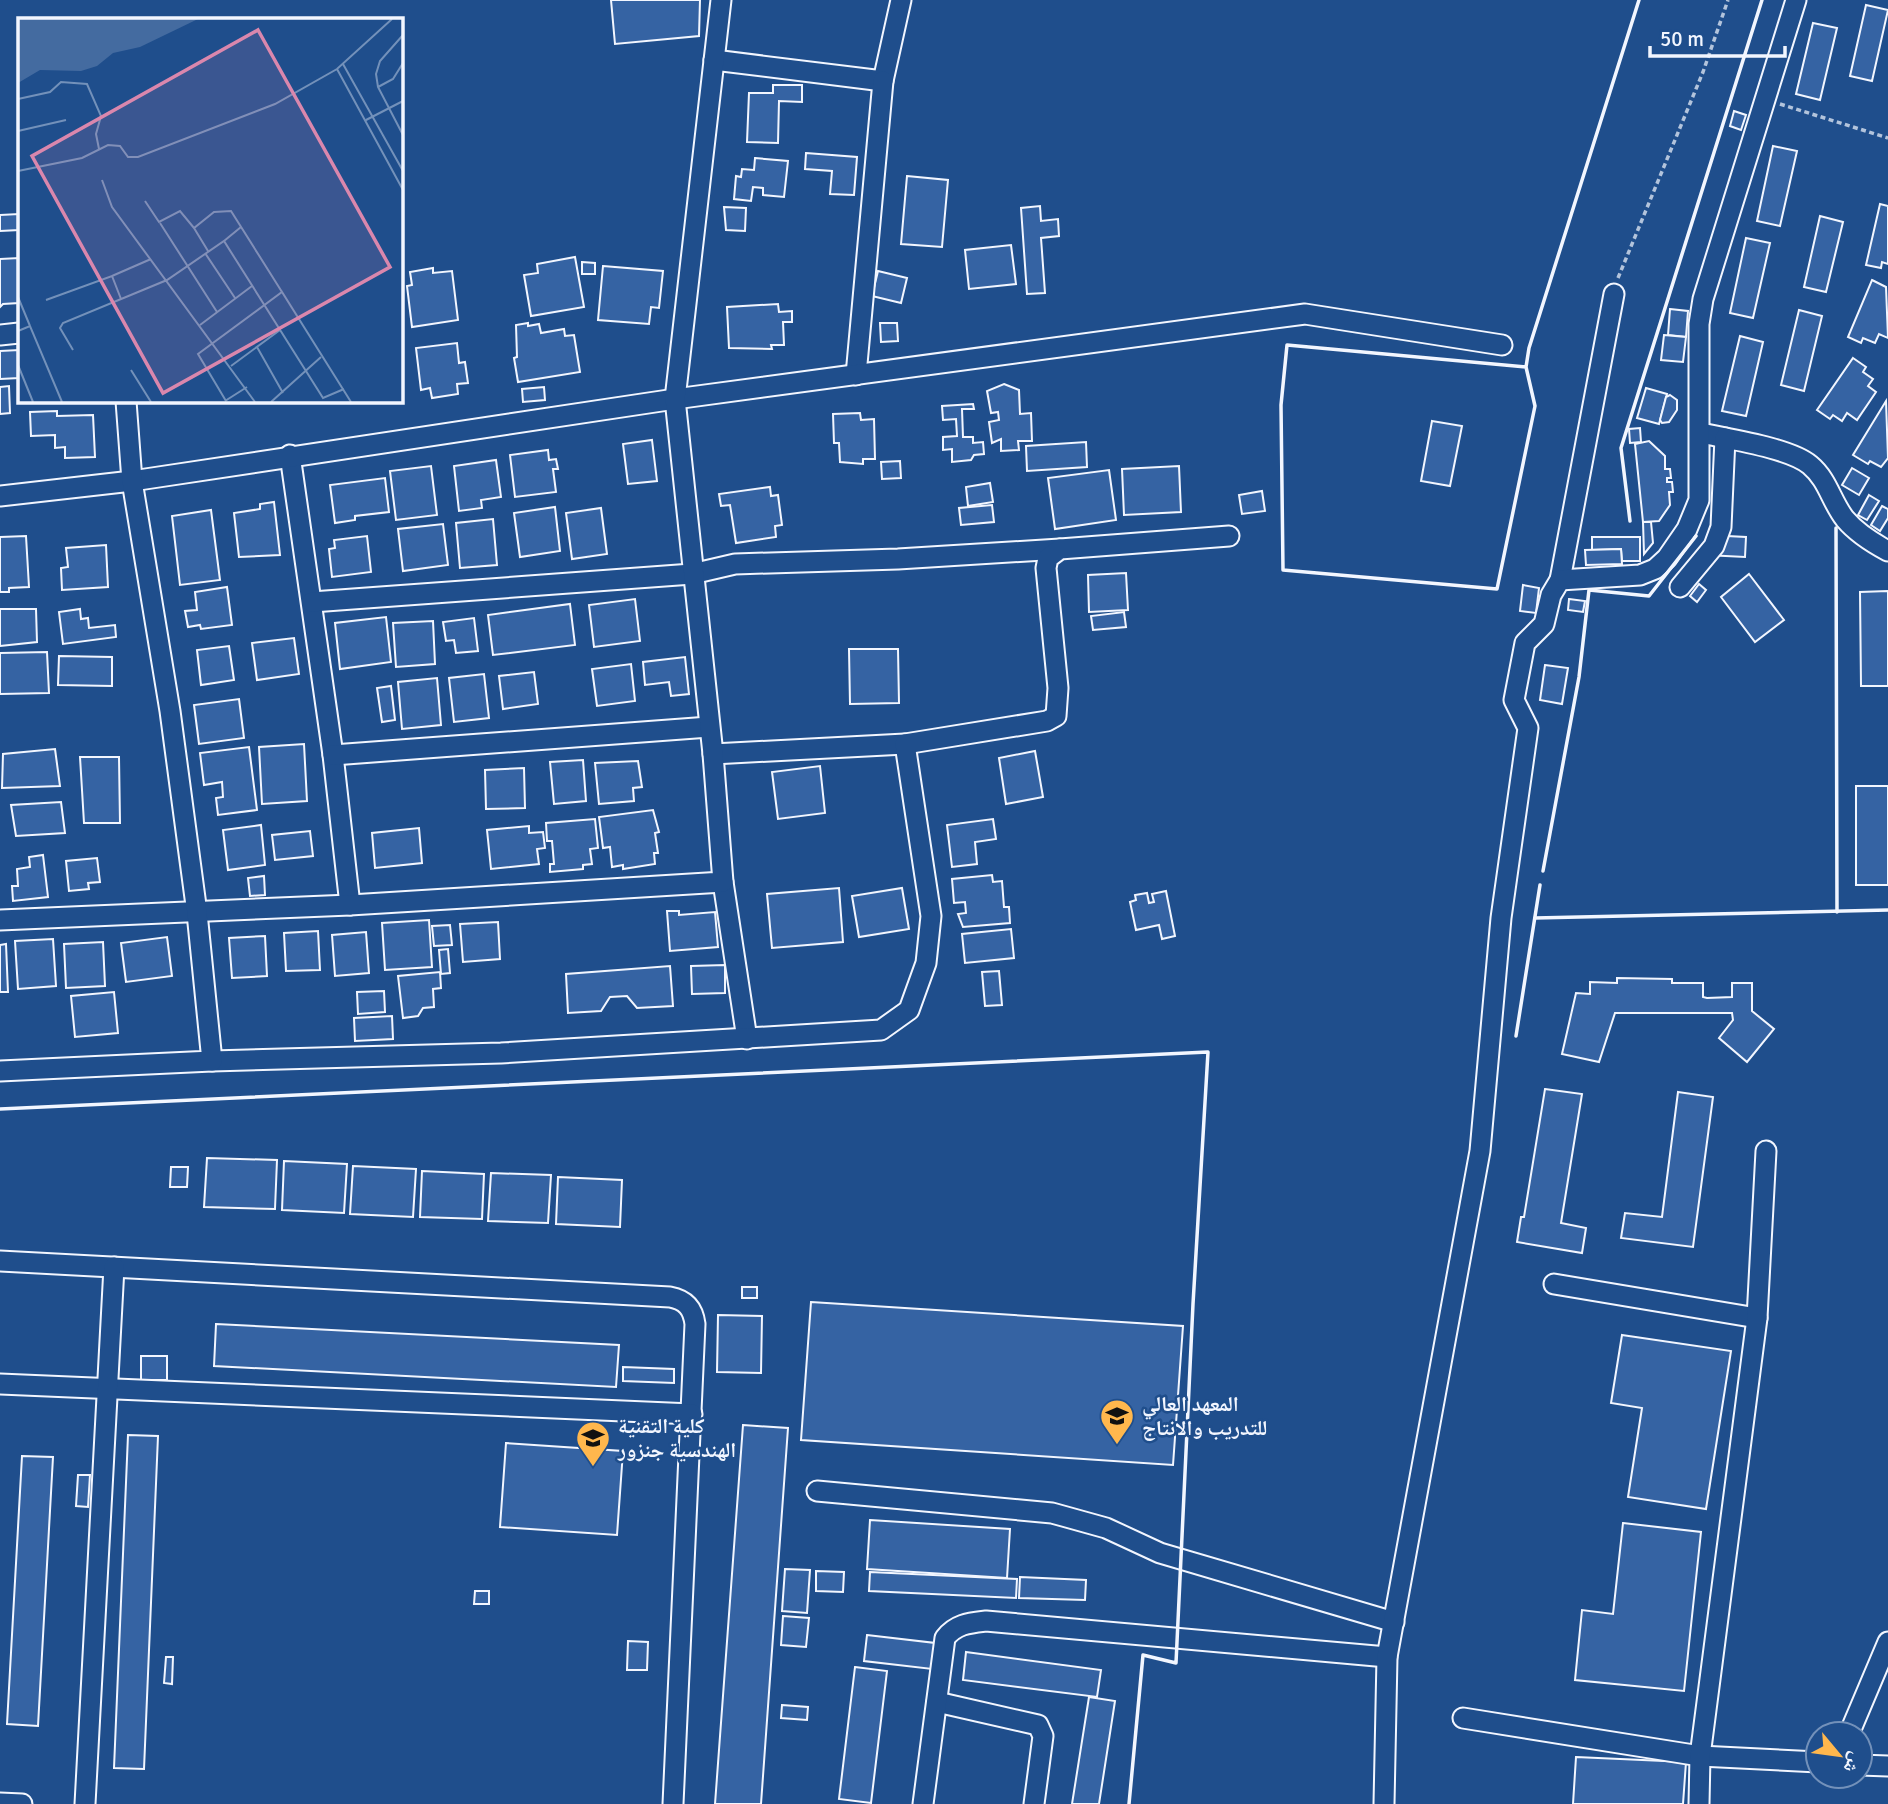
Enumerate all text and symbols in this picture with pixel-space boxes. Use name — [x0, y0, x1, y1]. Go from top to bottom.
scale bar — [1650, 14, 1785, 58]
inset map — [18, 18, 402, 402]
text: 50 m — [1660, 26, 1704, 52]
place label: المعهد العالي للتدريب والانتاج — [1142, 1391, 1267, 1441]
school or university icon: المعهد العالي للتدريب والانتاج — [1098, 1397, 1136, 1446]
place label: كلية التقنية الهندسية جنزور — [617, 1413, 736, 1463]
school or university icon: كلية التقنية الهندسية جنزور — [574, 1419, 612, 1468]
north arrow — [1804, 1720, 1874, 1790]
text: ش — [1838, 1748, 1868, 1777]

